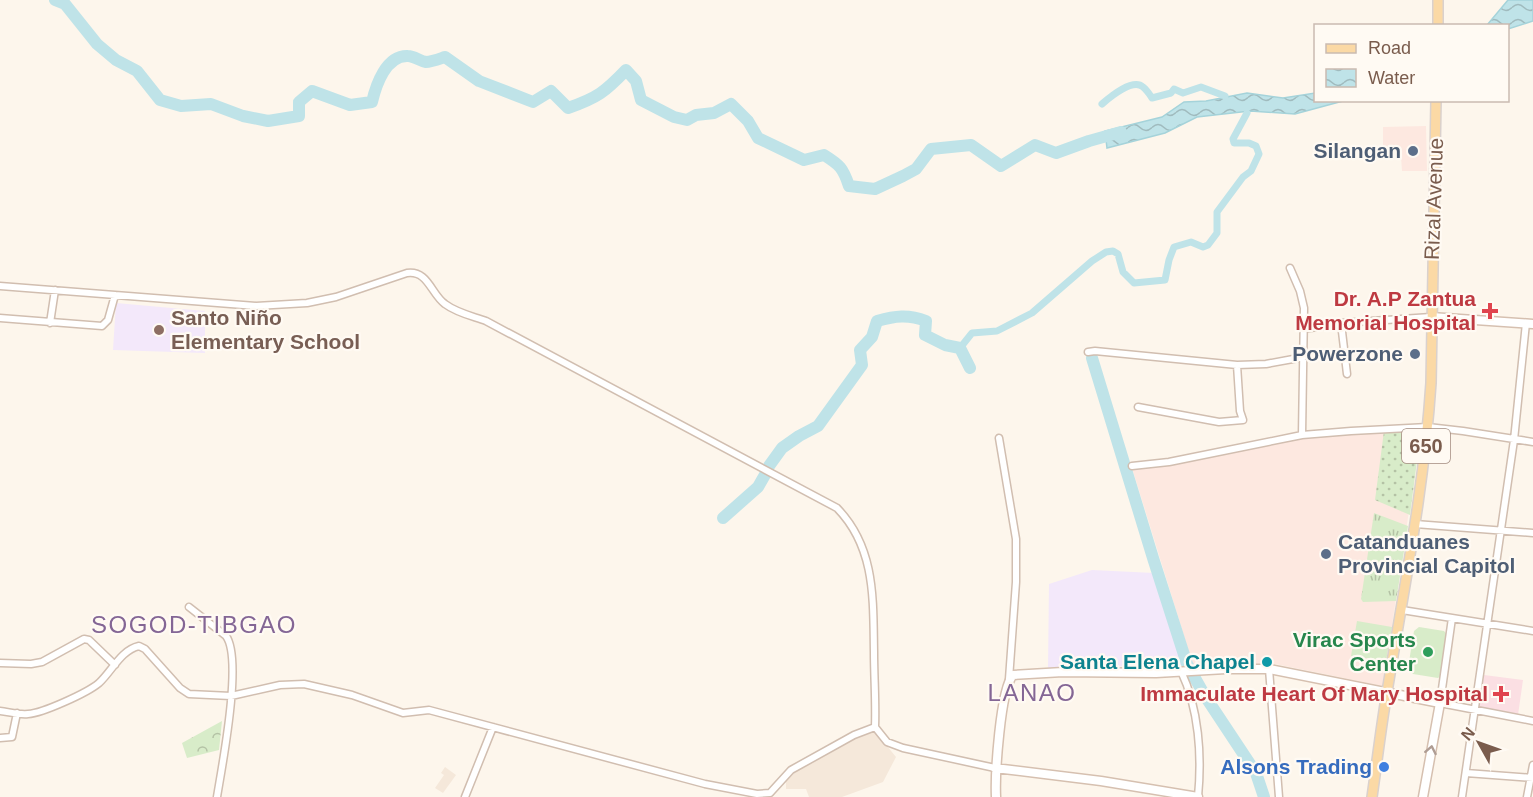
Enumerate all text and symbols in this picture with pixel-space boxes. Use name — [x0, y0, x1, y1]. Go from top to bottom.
legend — [1314, 24, 1509, 102]
text: Road — [1368, 38, 1411, 58]
text: Water — [1368, 68, 1415, 88]
street label: Rizal Avenue — [1420, 138, 1447, 260]
place label: Silangan — [1313, 139, 1401, 162]
marker: Silangan — [1406, 144, 1420, 158]
place label: Dr. A.P Zantua Memorial Hospital — [1295, 287, 1476, 334]
marker: Dr. A.P Zantua Memorial Hospital — [1481, 302, 1499, 320]
place label: Santo Niño Elementary School — [171, 306, 360, 353]
marker: Santo Niño Elementary School — [152, 323, 166, 337]
place label: Powerzone — [1292, 342, 1403, 365]
marker: Powerzone — [1408, 347, 1422, 361]
road number: 650 — [1402, 429, 1450, 463]
place label: Catanduanes Provincial Capitol — [1338, 530, 1515, 577]
marker: Catanduanes Provincial Capitol — [1319, 547, 1333, 561]
district label: SOGOD-TIBGAO — [91, 611, 297, 638]
place label: Virac Sports Center — [1293, 628, 1416, 675]
marker: Virac Sports Center — [1421, 645, 1435, 659]
place label: Santa Elena Chapel — [1060, 650, 1255, 673]
marker: Santa Elena Chapel — [1260, 655, 1274, 669]
district label: LANAO — [988, 679, 1076, 706]
place label: Immaculate Heart Of Mary Hospital — [1140, 682, 1488, 705]
marker: Immaculate Heart Of Mary Hospital — [1492, 685, 1510, 703]
north arrow — [1449, 713, 1509, 773]
text: N — [1458, 724, 1478, 744]
one-way arrow — [1424, 745, 1437, 755]
place label: Alsons Trading — [1220, 755, 1372, 778]
marker: Alsons Trading — [1377, 760, 1391, 774]

